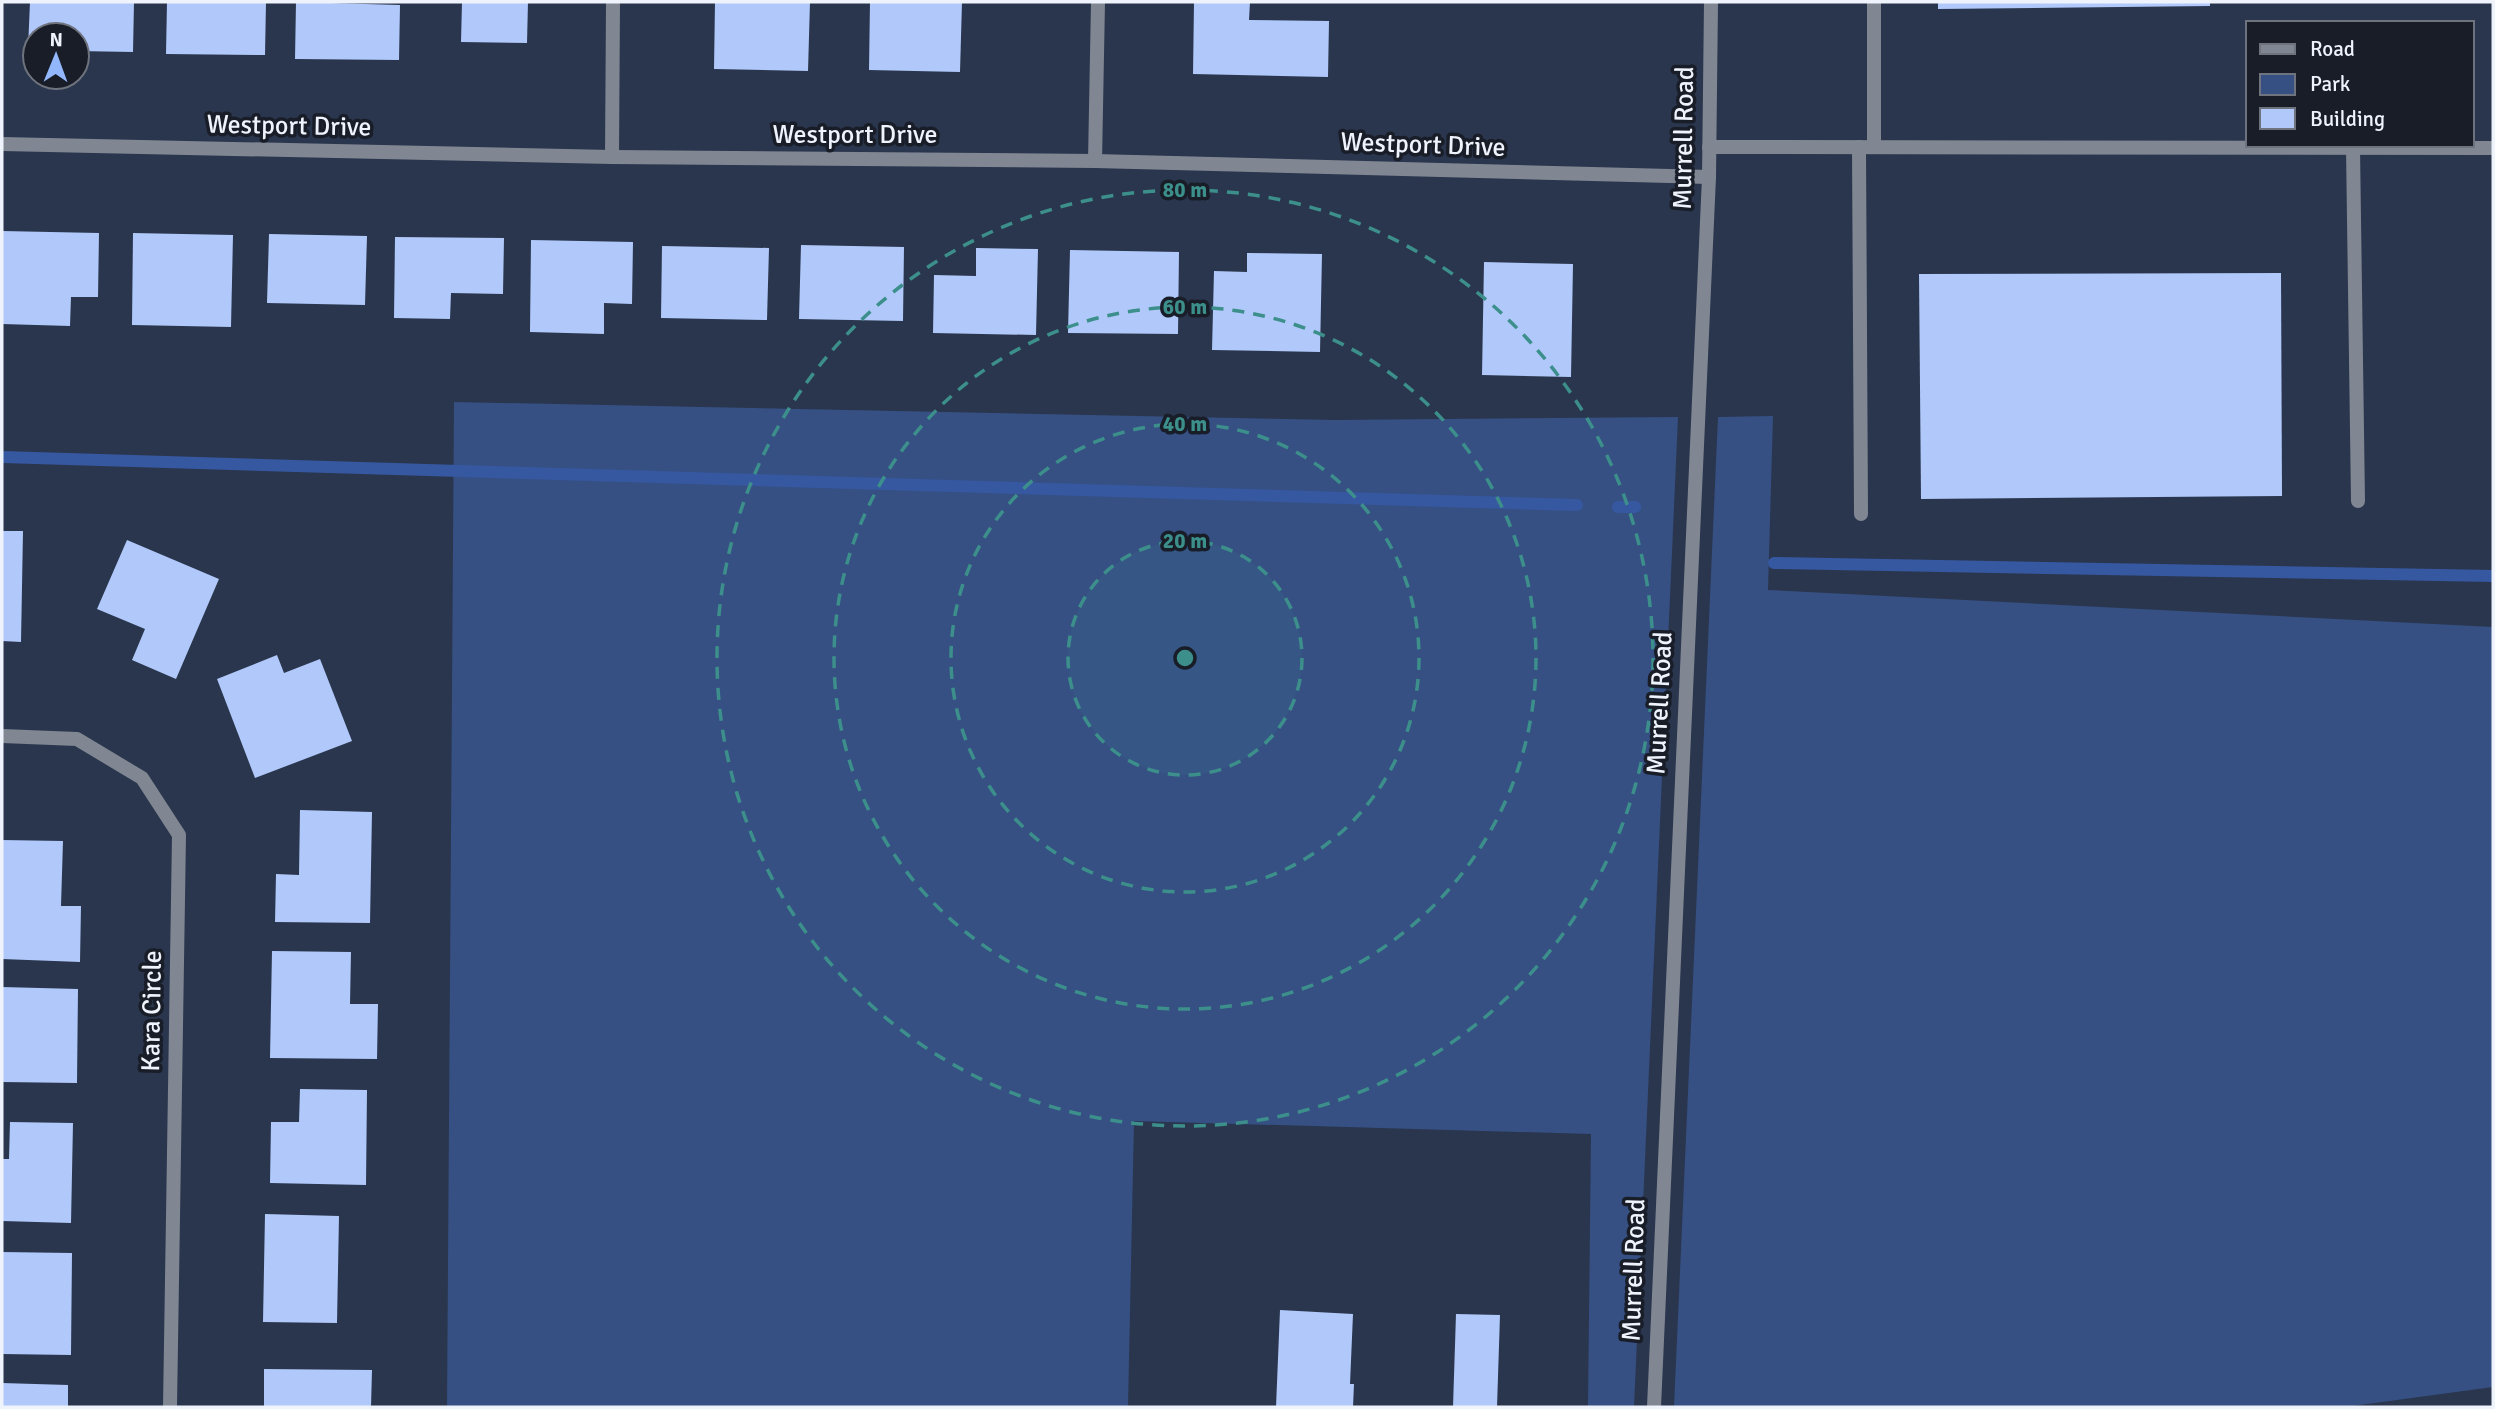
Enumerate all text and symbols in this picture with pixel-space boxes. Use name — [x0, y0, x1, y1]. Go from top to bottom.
north arrow — [21, 21, 91, 91]
legend — [2246, 21, 2474, 147]
text: N — [49, 28, 63, 52]
text: Road — [2310, 36, 2355, 62]
street label: Murrell Road — [1667, 66, 1701, 210]
text: Park — [2310, 71, 2351, 97]
text: Building — [2310, 106, 2385, 132]
street label: Westport Drive — [206, 109, 372, 143]
street label: Westport Drive — [773, 119, 937, 151]
street label: Westport Drive — [1340, 126, 1506, 164]
text: 80 m — [1163, 177, 1207, 203]
text: 60 m — [1163, 294, 1207, 320]
text: 40 m — [1163, 411, 1207, 437]
text: 20 m — [1163, 528, 1207, 554]
street label: Murrell Road — [1640, 631, 1680, 775]
centre of rings — [1173, 646, 1197, 670]
street label: Kara Circle — [135, 950, 169, 1072]
street label: Murrell Road — [1616, 1198, 1652, 1342]

